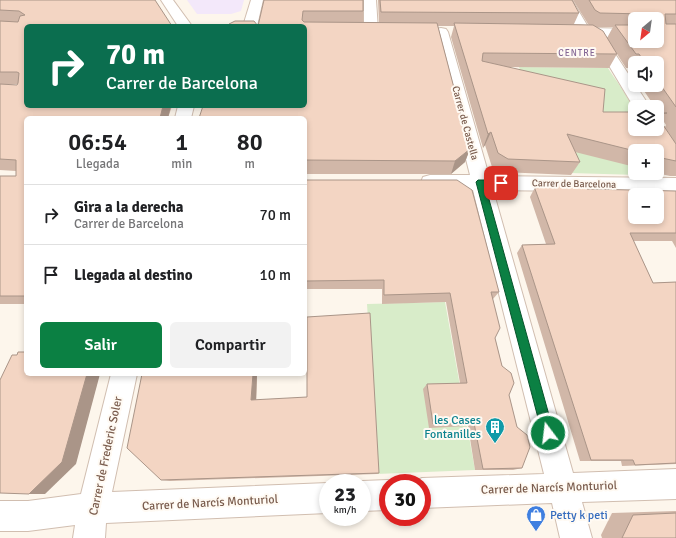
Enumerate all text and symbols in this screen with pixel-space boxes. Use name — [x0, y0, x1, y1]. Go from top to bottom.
north arrow — [628, 12, 664, 48]
map controls — [628, 12, 664, 224]
text: 70 m — [106, 38, 165, 72]
icon: right — [40, 40, 92, 92]
district label: CENTRE — [558, 48, 596, 59]
button: sound — [628, 56, 664, 92]
text: Carrer de Barcelona — [106, 72, 258, 94]
street label: Carrer de Castella — [449, 85, 481, 161]
button: layers — [628, 100, 664, 136]
text: 06:54 — [68, 127, 127, 157]
text: 1 — [175, 127, 188, 157]
text: 80 — [237, 127, 263, 157]
button: + — [628, 144, 664, 180]
text: Llegada — [76, 156, 120, 172]
text: min — [171, 156, 192, 172]
text: m — [244, 156, 255, 172]
pin — [484, 166, 518, 200]
icon: arrive — [490, 172, 512, 194]
street label: Carrer de Barcelona — [532, 177, 616, 191]
button: − — [628, 188, 664, 224]
text: Gira a la derecha — [74, 198, 184, 216]
icon: right — [40, 204, 62, 226]
text: 70 m — [260, 206, 291, 224]
text: Carrer de Barcelona — [74, 216, 184, 232]
icon: arrive — [40, 264, 62, 286]
text: Llegada al destino — [74, 266, 193, 284]
text: 10 m — [260, 266, 291, 284]
button: Salir — [40, 322, 162, 368]
button: Compartir — [170, 322, 291, 368]
street label: Carrer de Frederic Soler — [86, 395, 126, 517]
position arrow — [527, 412, 569, 454]
place label: les Cases Fontanilles — [424, 413, 481, 442]
building icon: les Cases Fontanilles — [484, 416, 506, 444]
speed limit sign: 30 — [379, 474, 431, 526]
street label: Carrer de Narcís Monturiol — [481, 478, 618, 498]
text: 23 — [334, 482, 356, 507]
street label: Carrer de Narcís Monturiol — [142, 492, 279, 514]
text: km/h — [334, 504, 356, 516]
shop icon: Petty k peti — [525, 504, 547, 532]
place label: Petty k peti — [550, 508, 608, 523]

